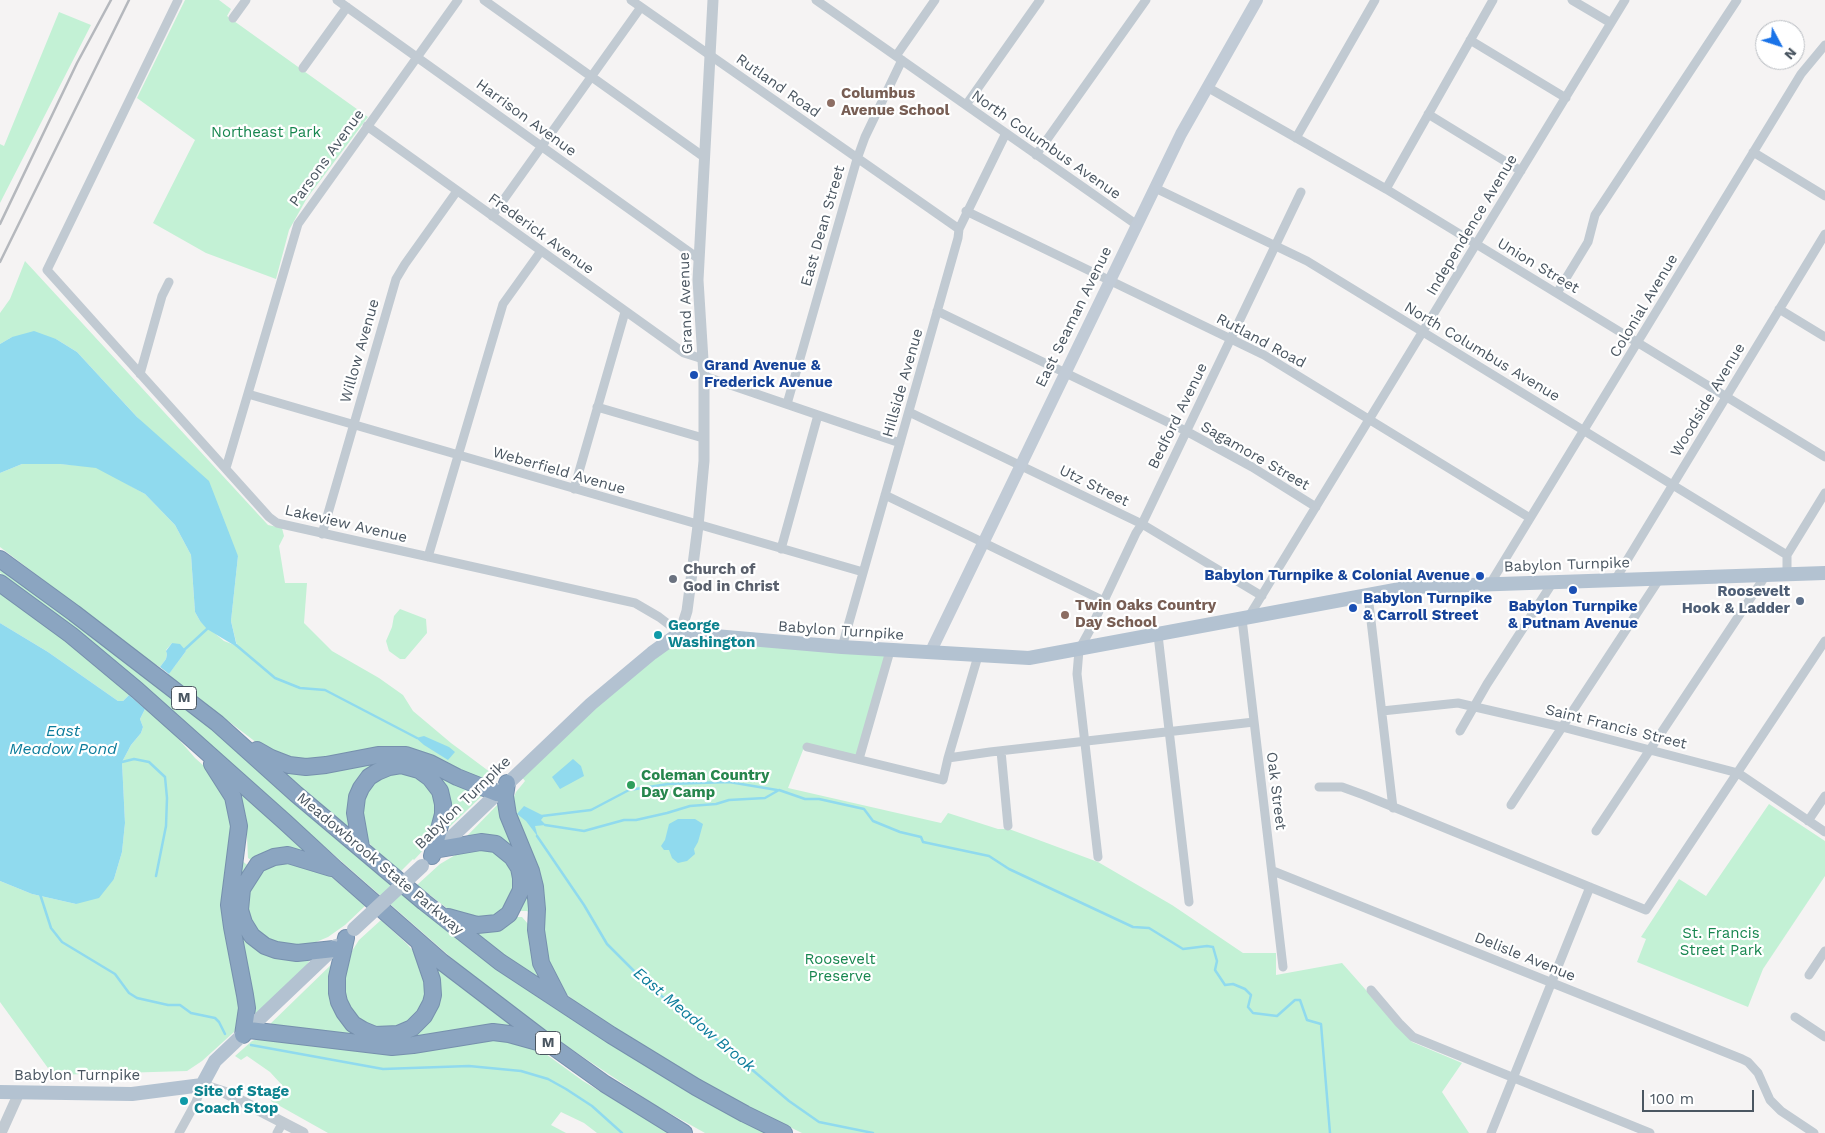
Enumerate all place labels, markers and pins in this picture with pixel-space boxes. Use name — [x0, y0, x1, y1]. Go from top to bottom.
place label: Columbus Avenue School — [841, 85, 949, 120]
marker: Columbus Avenue School — [825, 97, 837, 109]
place label: Grand Avenue & Frederick Avenue — [704, 357, 833, 392]
marker: Grand Avenue & Frederick Avenue — [688, 369, 700, 381]
place label: Church of God in Christ — [683, 561, 779, 596]
place label: Babylon Turnpike & Colonial Avenue — [1204, 567, 1470, 585]
marker: Babylon Turnpike & Colonial Avenue — [1474, 570, 1486, 582]
marker: Church of God in Christ — [667, 573, 679, 585]
place label: Roosevelt Hook & Ladder — [1682, 583, 1790, 618]
marker: Babylon Turnpike & Putnam Avenue — [1567, 584, 1579, 596]
place label: Babylon Turnpike & Carroll Street — [1363, 590, 1492, 625]
marker: Roosevelt Hook & Ladder — [1794, 595, 1806, 607]
place label: Twin Oaks Country Day School — [1075, 597, 1216, 632]
place label: Babylon Turnpike & Putnam Avenue — [1508, 598, 1638, 633]
marker: Babylon Turnpike & Carroll Street — [1347, 602, 1359, 614]
marker: Twin Oaks Country Day School — [1059, 609, 1071, 621]
place label: George Washington — [668, 617, 755, 652]
marker: George Washington — [652, 629, 664, 641]
place label: Coleman Country Day Camp — [641, 767, 769, 802]
marker: Coleman Country Day Camp — [625, 779, 637, 791]
place label: Site of Stage Coach Stop — [194, 1083, 289, 1118]
marker: Site of Stage Coach Stop — [178, 1095, 190, 1107]

